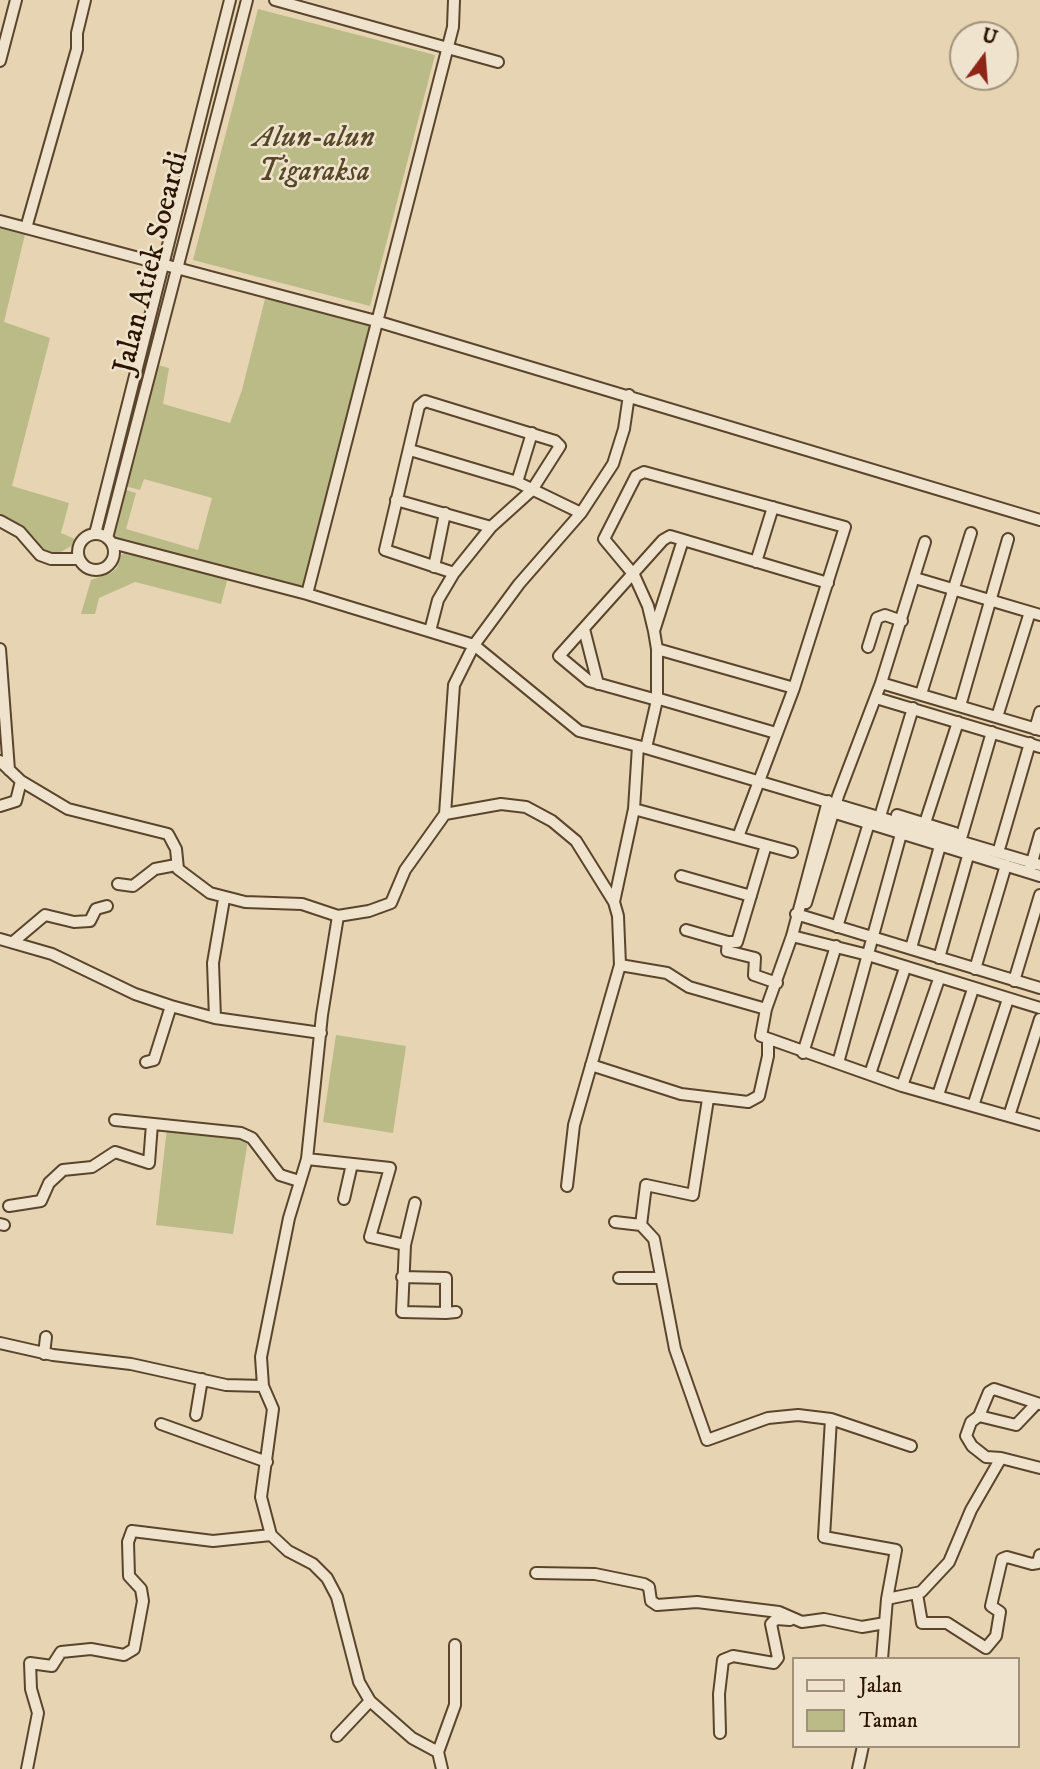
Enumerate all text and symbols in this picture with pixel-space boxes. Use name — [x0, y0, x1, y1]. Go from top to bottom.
north arrow — [949, 21, 1019, 91]
text: U — [979, 24, 1000, 50]
park label: Alun-alun Tigaraksa — [253, 122, 375, 192]
street label: Jalan Atiek Soeardi — [108, 148, 198, 378]
legend — [792, 1657, 1019, 1748]
text: Jalan — [859, 1673, 902, 1699]
text: Taman — [859, 1708, 918, 1734]

